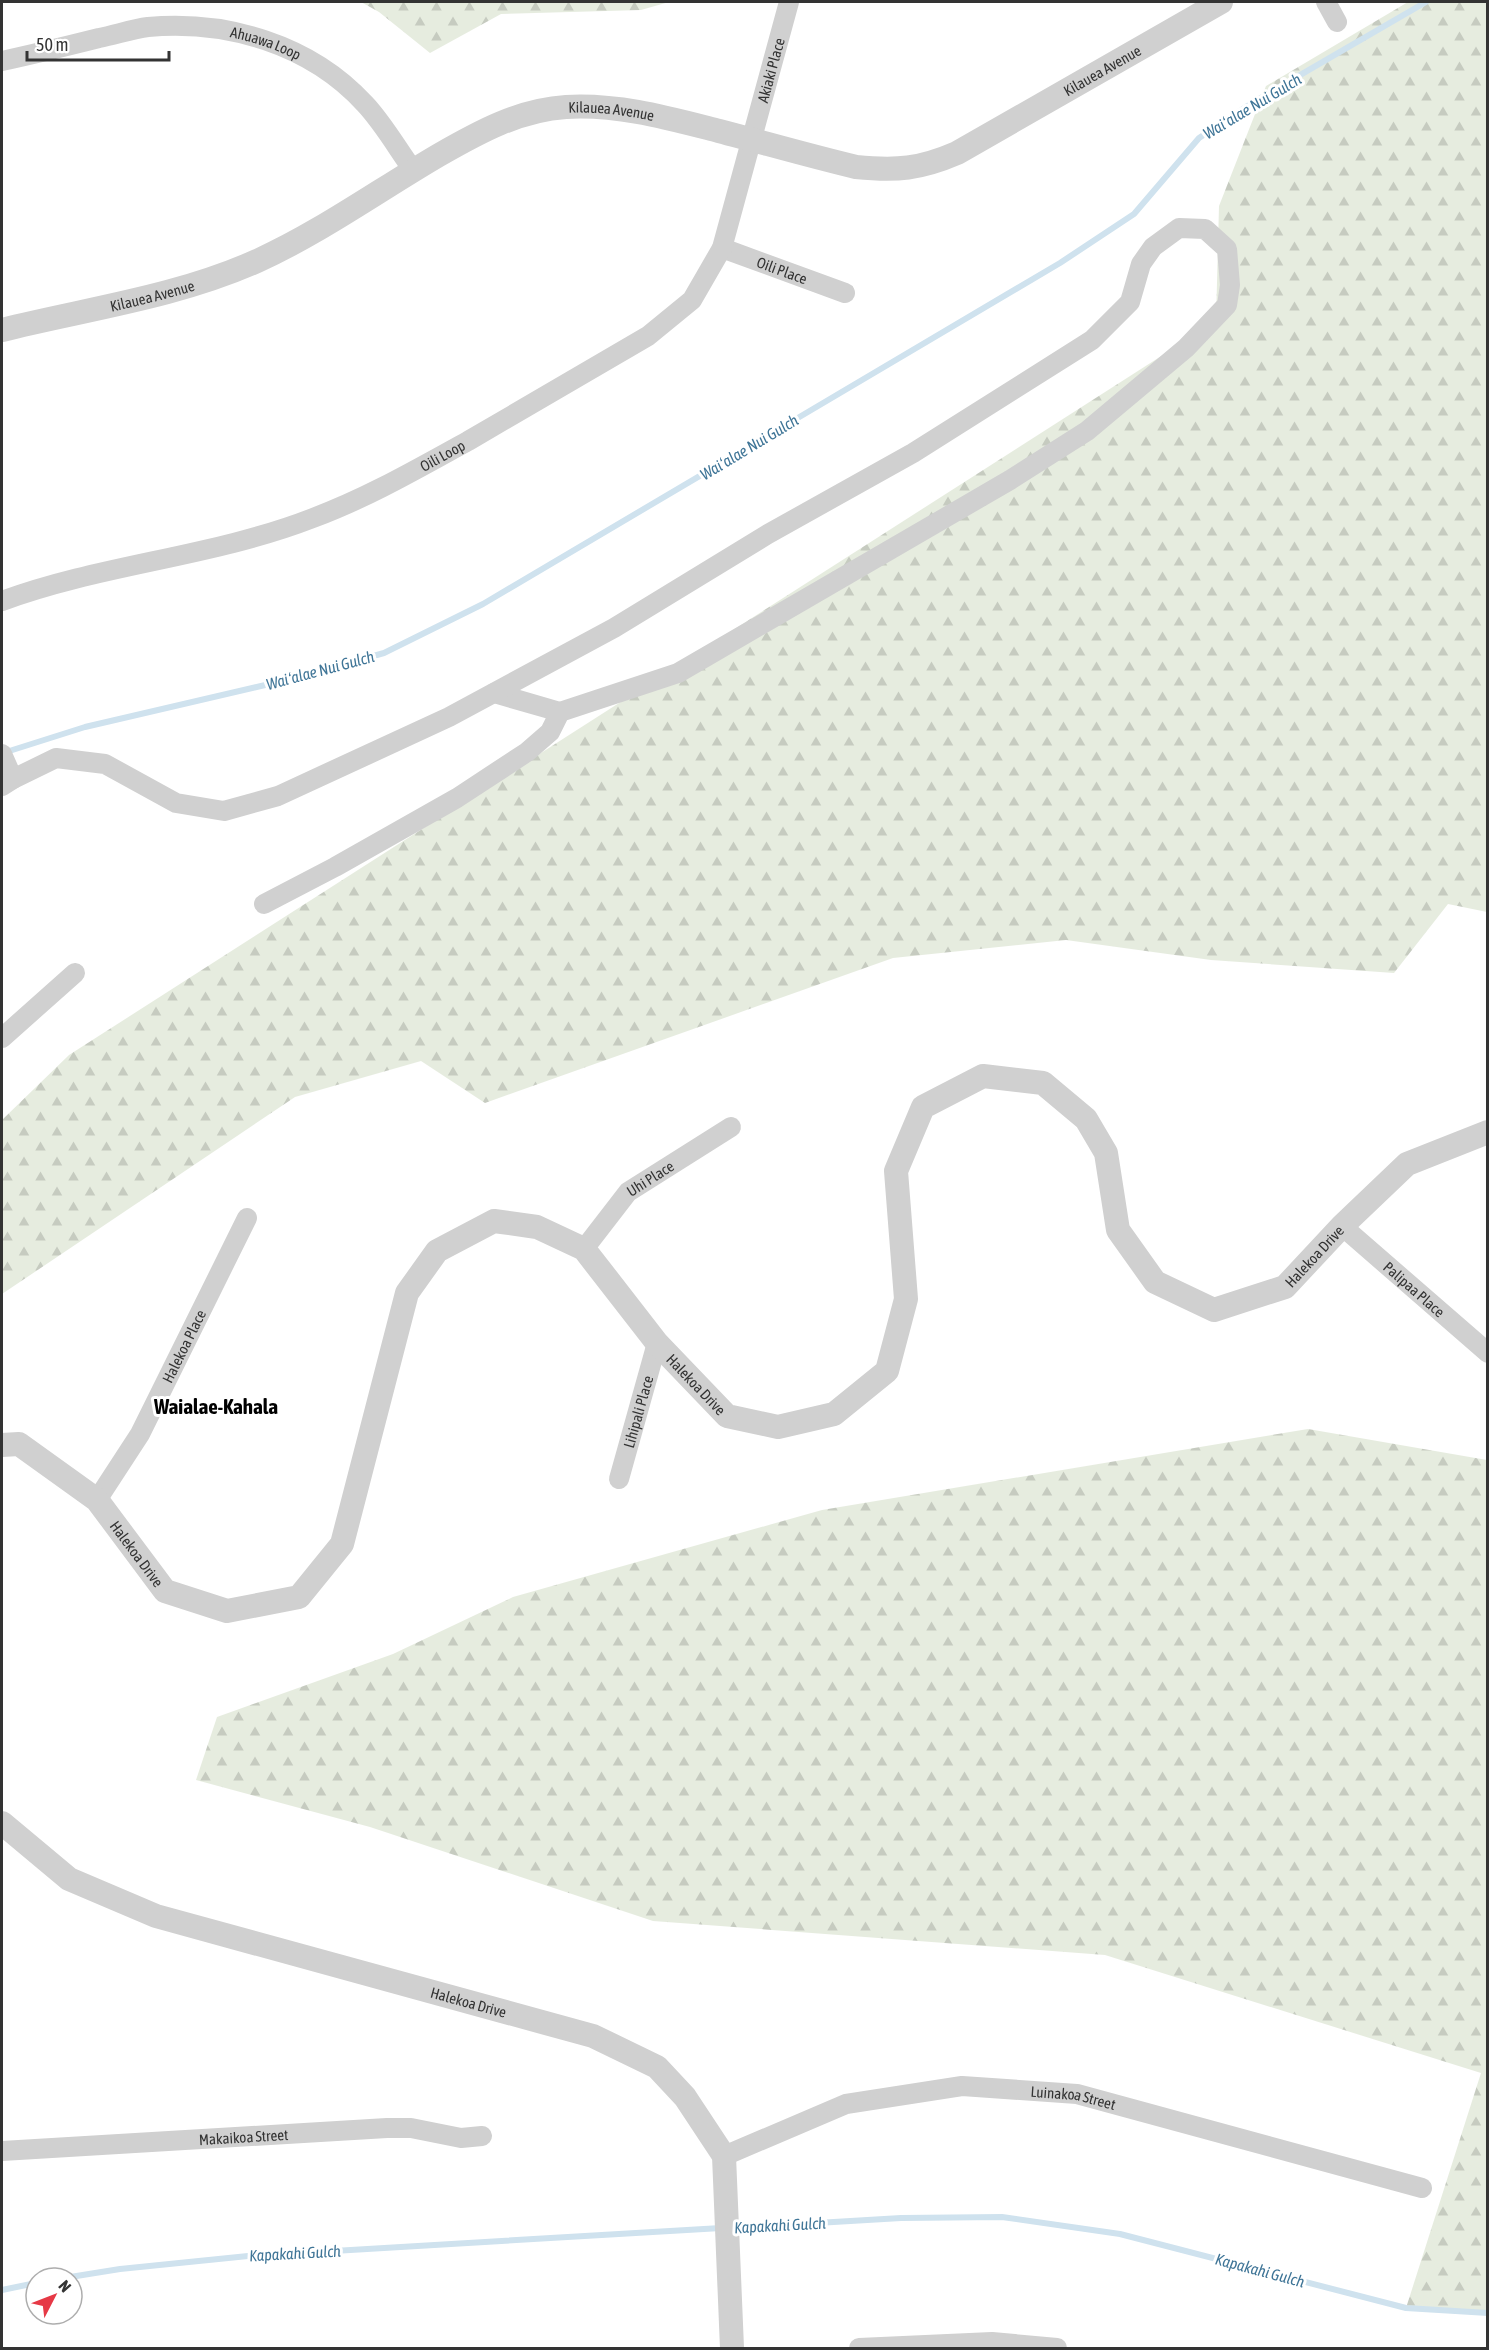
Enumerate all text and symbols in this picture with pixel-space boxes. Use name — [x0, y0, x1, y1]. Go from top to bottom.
street label: Ahuawa Loop — [229, 23, 304, 63]
scale bar — [27, 24, 170, 62]
text: 50 m — [36, 34, 68, 55]
street label: Akiaki Place — [754, 36, 787, 104]
street label: Kilauea Avenue — [1060, 41, 1144, 99]
water label: Waiʻalae Nui Gulch — [1200, 70, 1304, 142]
street label: Kilauea Avenue — [568, 98, 656, 124]
street label: Oili Place — [755, 253, 810, 287]
street label: Kilauea Avenue — [108, 276, 196, 314]
water label: Waiʻalae Nui Gulch — [697, 411, 801, 483]
street label: Oili Loop — [417, 436, 468, 474]
water label: Waiʻalae Nui Gulch — [264, 647, 376, 693]
street label: Uhi Place — [623, 1157, 677, 1199]
street label: Halekoa Drive — [1281, 1222, 1347, 1290]
street label: Palipaa Place — [1380, 1258, 1449, 1320]
street label: Halekoa Place — [158, 1306, 209, 1385]
street label: Halekoa Drive — [663, 1350, 730, 1418]
street label: Lihipali Place — [620, 1373, 656, 1450]
district label: Waialae-Kahala — [153, 1394, 278, 1418]
street label: Halekoa Drive — [107, 1517, 167, 1590]
street label: Halekoa Drive — [429, 1983, 509, 2020]
street label: Luinakoa Street — [1030, 2082, 1118, 2113]
street label: Makaikoa Street — [198, 2125, 289, 2148]
water label: Kapakahi Gulch — [734, 2214, 827, 2237]
water label: Kapakahi Gulch — [249, 2242, 342, 2265]
water label: Kapakahi Gulch — [1213, 2249, 1307, 2292]
north arrow — [24, 2266, 84, 2326]
text: N — [55, 2276, 75, 2295]

